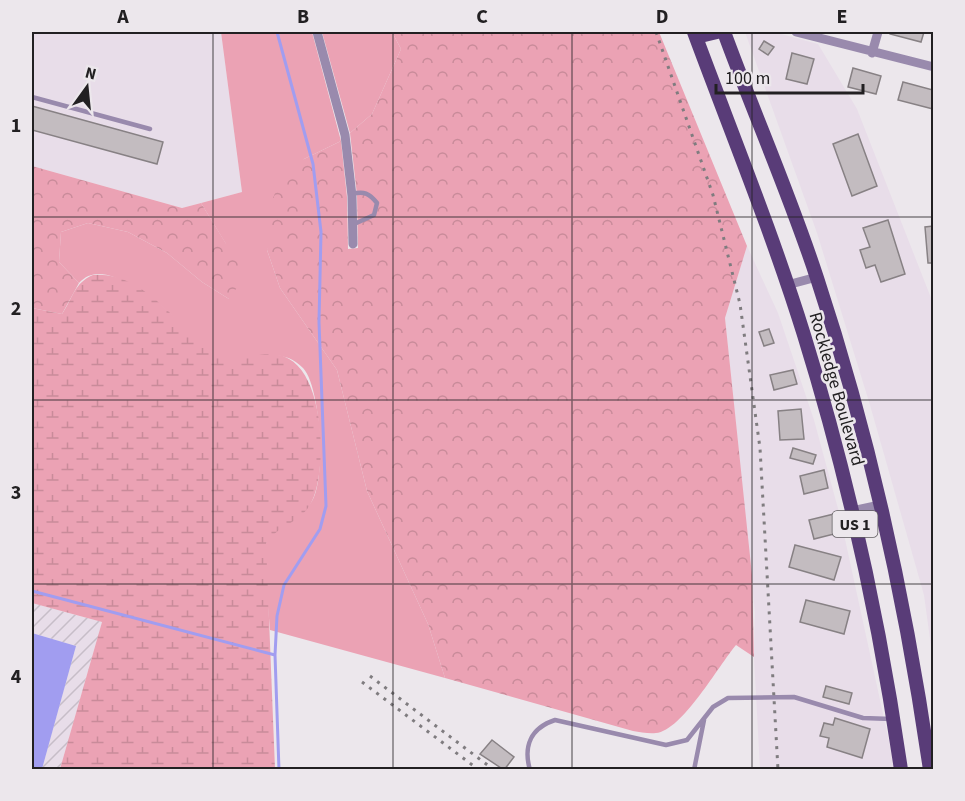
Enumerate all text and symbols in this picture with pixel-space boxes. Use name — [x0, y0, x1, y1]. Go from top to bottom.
text: A — [116, 3, 129, 31]
text: B — [297, 3, 309, 31]
text: C — [476, 3, 488, 31]
text: D — [656, 3, 668, 31]
text: E — [837, 3, 847, 31]
north arrow — [57, 57, 117, 117]
scale bar — [716, 57, 863, 95]
text: N — [83, 61, 99, 85]
text: 100 m — [725, 66, 770, 91]
text: 1 — [11, 112, 21, 140]
text: 2 — [11, 295, 21, 323]
street label: Rockledge Boulevard — [803, 309, 870, 469]
text: 3 — [11, 479, 21, 507]
road number: US 1 — [832, 511, 878, 537]
text: 4 — [11, 663, 22, 691]

